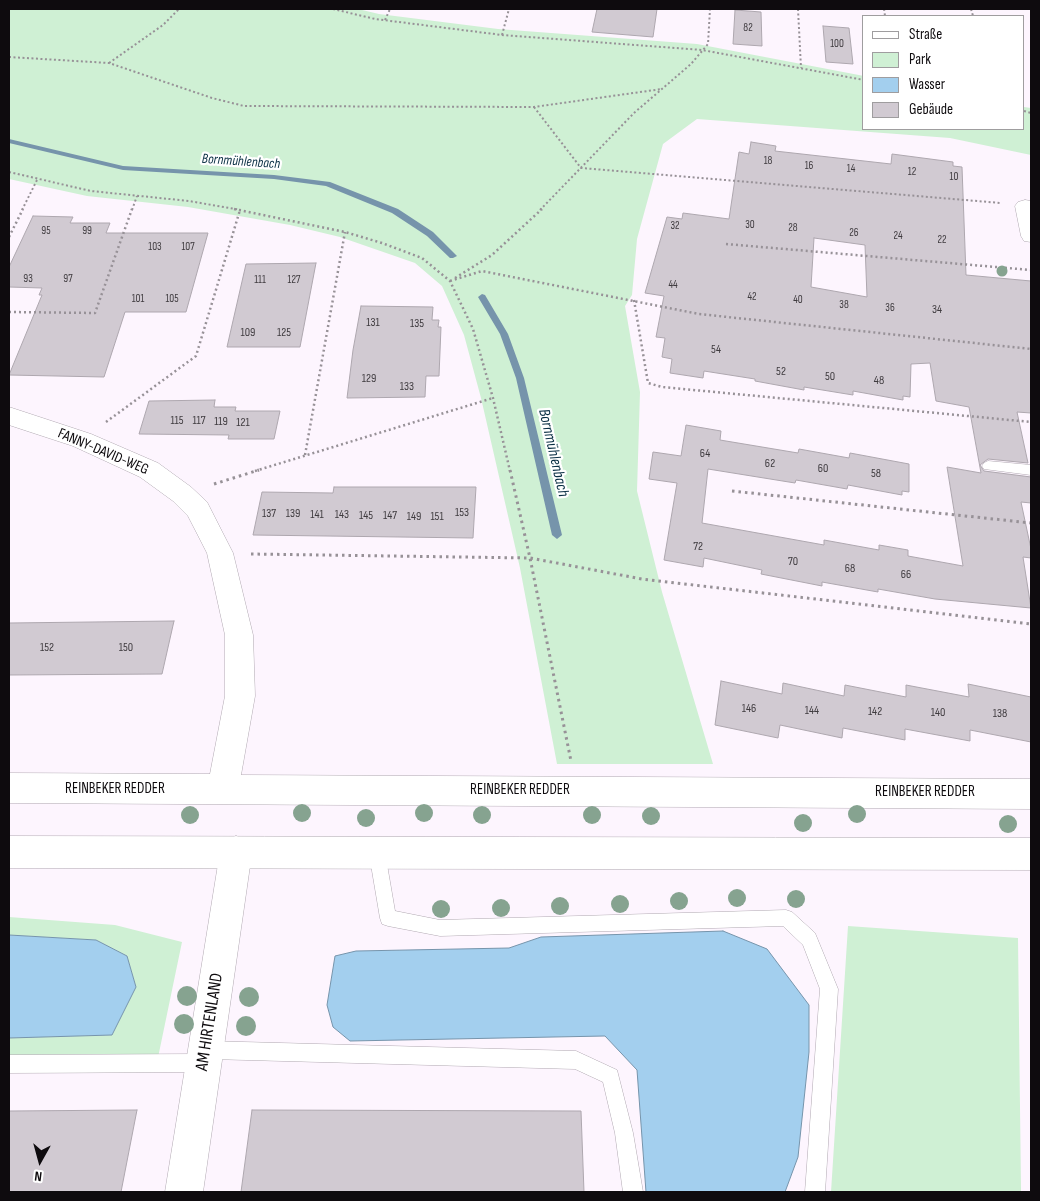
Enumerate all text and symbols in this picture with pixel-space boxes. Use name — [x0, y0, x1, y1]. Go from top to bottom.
legend — [862, 15, 1025, 130]
house number: 82 — [743, 21, 753, 35]
text: Straße — [909, 25, 942, 44]
house number: 100 — [830, 37, 844, 51]
text: Park — [909, 50, 931, 69]
text: Wasser — [909, 75, 945, 94]
text: Gebäude — [909, 100, 953, 119]
water label: Bornmühlenbach — [201, 151, 281, 173]
house number: 18 — [764, 154, 772, 168]
house number: 16 — [805, 159, 813, 173]
house number: 14 — [847, 162, 855, 176]
house number: 12 — [908, 165, 916, 179]
house number: 10 — [950, 170, 958, 184]
house number: 30 — [745, 218, 755, 232]
house number: 32 — [670, 219, 680, 233]
house number: 28 — [788, 221, 798, 235]
house number: 95 — [41, 224, 51, 238]
house number: 99 — [82, 224, 92, 238]
house number: 26 — [849, 226, 859, 240]
house number: 24 — [893, 229, 903, 243]
house number: 22 — [937, 233, 947, 247]
house number: 103 — [148, 240, 162, 254]
house number: 107 — [181, 240, 195, 254]
house number: 93 — [23, 272, 33, 286]
house number: 97 — [63, 272, 73, 286]
house number: 111 — [254, 273, 266, 287]
house number: 127 — [288, 273, 300, 287]
house number: 44 — [668, 278, 678, 292]
house number: 42 — [747, 290, 757, 304]
house number: 101 — [132, 292, 144, 306]
house number: 105 — [165, 292, 179, 306]
house number: 40 — [793, 293, 803, 307]
house number: 38 — [839, 298, 849, 312]
house number: 36 — [885, 301, 895, 315]
house number: 34 — [932, 303, 942, 317]
house number: 131 — [366, 316, 380, 330]
house number: 135 — [410, 317, 424, 331]
house number: 109 — [241, 326, 255, 340]
house number: 125 — [277, 326, 291, 340]
house number: 54 — [711, 343, 721, 357]
house number: 52 — [776, 365, 786, 379]
house number: 50 — [825, 370, 835, 384]
house number: 129 — [362, 372, 376, 386]
house number: 48 — [874, 374, 884, 388]
house number: 133 — [400, 380, 414, 394]
water label: Bornmühlenbach — [534, 407, 572, 499]
house number: 115 — [170, 414, 184, 428]
house number: 117 — [192, 414, 206, 428]
house number: 119 — [214, 415, 228, 429]
house number: 121 — [236, 416, 250, 430]
street label: FANNY-DAVID-WEG — [55, 425, 151, 479]
house number: 64 — [700, 447, 710, 461]
house number: 62 — [765, 457, 775, 471]
house number: 60 — [818, 462, 828, 476]
house number: 58 — [871, 467, 881, 481]
house number: 153 — [455, 506, 469, 520]
house number: 137 — [262, 507, 276, 521]
house number: 139 — [286, 507, 300, 521]
house number: 141 — [310, 508, 324, 522]
house number: 143 — [335, 508, 349, 522]
house number: 145 — [359, 509, 373, 523]
house number: 147 — [383, 509, 397, 523]
house number: 149 — [407, 510, 421, 524]
house number: 151 — [430, 510, 444, 524]
house number: 72 — [693, 540, 703, 554]
house number: 70 — [788, 555, 798, 569]
house number: 68 — [845, 562, 855, 576]
house number: 66 — [901, 568, 911, 582]
house number: 152 — [40, 641, 54, 655]
house number: 150 — [119, 641, 133, 655]
house number: 146 — [742, 702, 756, 716]
house number: 144 — [805, 704, 819, 718]
house number: 142 — [868, 705, 882, 719]
house number: 140 — [931, 706, 945, 720]
house number: 138 — [993, 707, 1007, 721]
street label: REINBEKER REDDER — [65, 780, 165, 798]
street label: REINBEKER REDDER — [470, 781, 570, 799]
street label: REINBEKER REDDER — [875, 783, 975, 801]
street label: AM HIRTENLAND — [192, 972, 228, 1072]
north arrow — [15, 1136, 65, 1186]
text: N — [33, 1167, 43, 1185]

